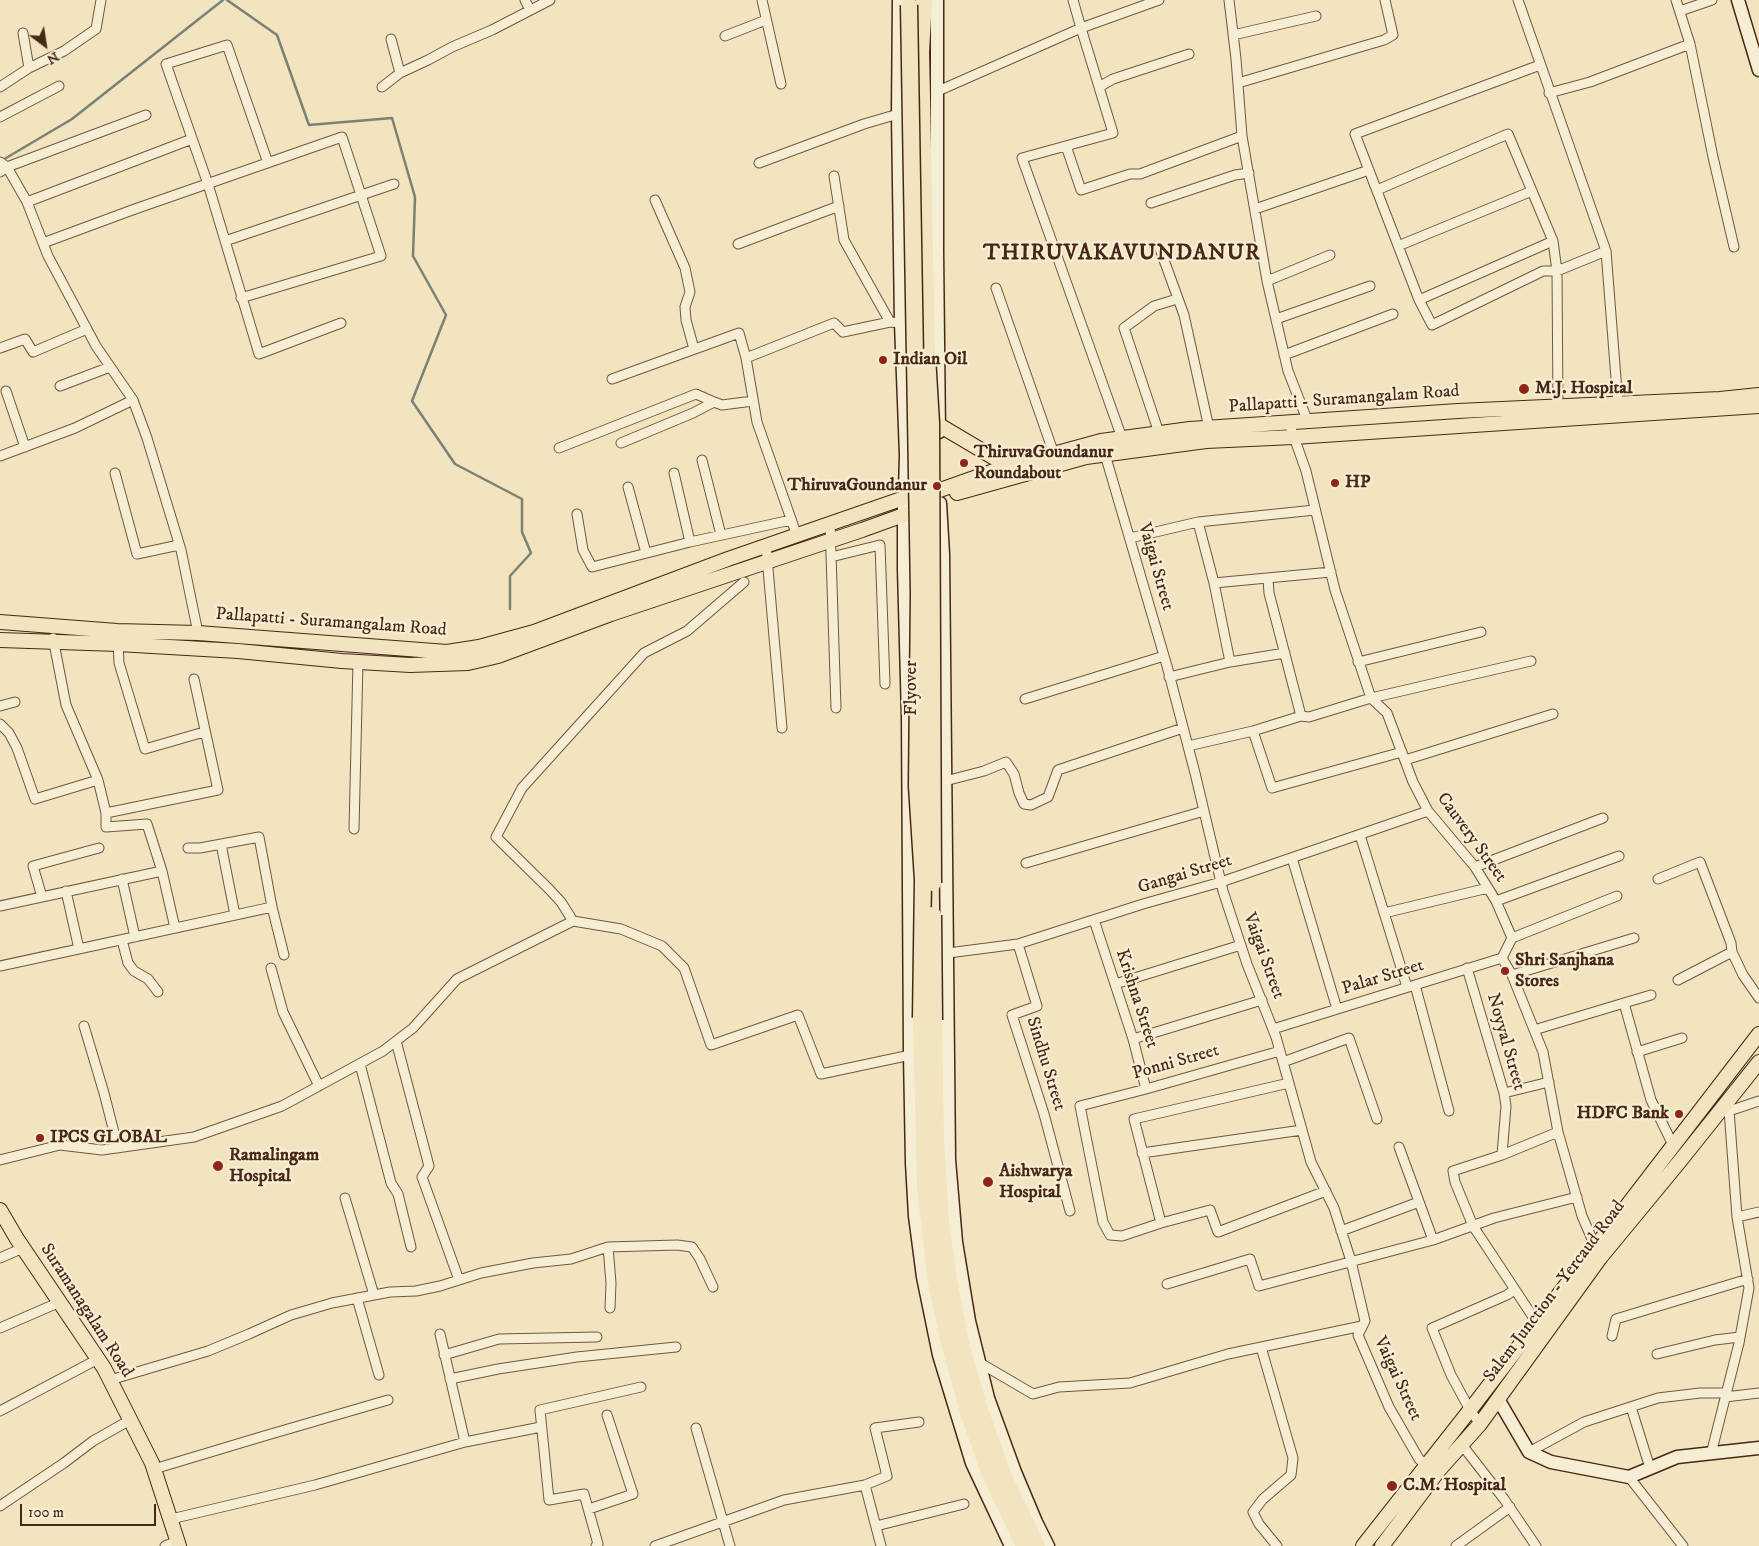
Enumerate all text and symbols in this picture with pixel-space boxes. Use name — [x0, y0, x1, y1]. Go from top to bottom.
north arrow — [20, 20, 70, 70]
text: N — [43, 47, 62, 69]
district label: THIRUVAKAVUNDANUR — [981, 241, 1263, 267]
place label: Indian Oil — [893, 349, 967, 371]
marker: Indian Oil — [877, 354, 889, 366]
place label: M.J. Hospital — [1535, 378, 1632, 400]
street label: Pallapatti - Suramangalam Road — [1228, 381, 1460, 419]
marker: M.J. Hospital — [1517, 382, 1531, 396]
place label: ThiruvaGoundanur Roundabout — [974, 442, 1113, 484]
marker: ThiruvaGoundanur Roundabout — [958, 457, 970, 469]
place label: HP — [1345, 472, 1371, 494]
place label: ThiruvaGoundanur — [788, 475, 927, 497]
marker: HP — [1329, 477, 1341, 489]
marker: ThiruvaGoundanur — [931, 480, 943, 492]
street label: Vaigai Street — [1132, 521, 1178, 613]
street label: Pallapatti - Suramangalam Road — [215, 604, 447, 642]
street label: Flyover — [901, 660, 923, 716]
street label: Cauvery Street — [1431, 789, 1511, 887]
street label: Gangai Street — [1135, 850, 1235, 900]
street label: Vaigai Street — [1237, 910, 1289, 1002]
street label: Krishna Street — [1110, 947, 1162, 1051]
place label: Shri Sanjhana Stores — [1515, 950, 1614, 992]
street label: Palar Street — [1340, 955, 1426, 1001]
marker: Shri Sanjhana Stores — [1499, 965, 1511, 977]
street label: Noyyal Street — [1481, 991, 1529, 1093]
street label: Sindhu Street — [1021, 1015, 1069, 1113]
street label: Ponni Street — [1130, 1040, 1222, 1086]
place label: HDFC Bank — [1576, 1103, 1669, 1125]
marker: HDFC Bank — [1673, 1108, 1685, 1120]
place label: IPCS GLOBAL — [50, 1127, 167, 1149]
marker: IPCS GLOBAL — [34, 1132, 46, 1144]
place label: Ramalingam Hospital — [229, 1145, 319, 1188]
marker: Ramalingam Hospital — [211, 1159, 225, 1173]
place label: Aishwarya Hospital — [999, 1161, 1072, 1204]
marker: Aishwarya Hospital — [981, 1175, 995, 1189]
street label: Salem Junction - Yercaud Road — [1480, 1197, 1630, 1387]
street label: Suramanagalam Road — [35, 1240, 137, 1382]
street label: Vaigai Street — [1368, 1334, 1426, 1424]
place label: C.M. Hospital — [1403, 1475, 1506, 1497]
marker: C.M. Hospital — [1385, 1479, 1399, 1493]
scale bar — [22, 1494, 159, 1526]
text: 100 m — [28, 1503, 64, 1522]

